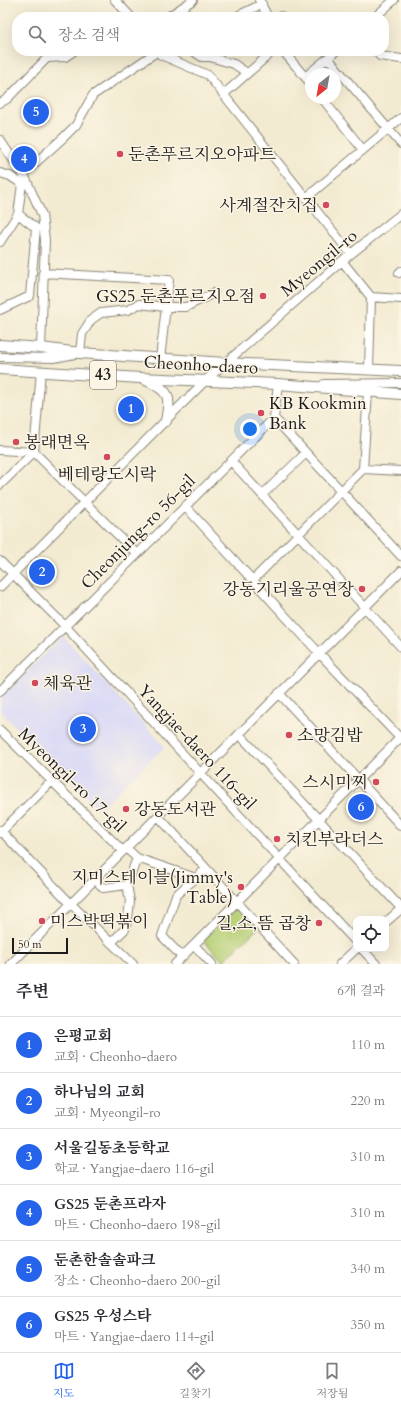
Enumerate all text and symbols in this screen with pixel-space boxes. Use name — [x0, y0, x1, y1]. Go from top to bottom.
search box — [12, 12, 389, 56]
icon: search — [26, 23, 48, 45]
text: 장소 검색 — [58, 25, 120, 45]
north arrow — [305, 68, 341, 104]
pin: 5 — [23, 97, 49, 127]
place label: 둔촌푸르지오아파트 — [128, 143, 276, 166]
pin: 4 — [11, 144, 37, 174]
marker: 둔촌푸르지오아파트 — [115, 149, 125, 159]
place label: 사계절잔치집 — [219, 194, 318, 217]
marker: 사계절잔치집 — [321, 200, 331, 210]
street label: Myeongil-ro — [276, 224, 362, 302]
place label: GS25 둔촌푸르지오점 — [96, 285, 255, 308]
marker: GS25 둔촌푸르지오점 — [258, 291, 268, 301]
street label: Cheonho-daero — [143, 351, 259, 379]
road number: 43 — [90, 361, 116, 389]
place label: KB Kookmin Bank — [269, 392, 367, 435]
pin: 1 — [118, 394, 144, 424]
marker: KB Kookmin Bank — [256, 408, 266, 418]
your location — [240, 419, 260, 439]
place label: 봉래면옥 — [24, 431, 90, 454]
marker: 봉래면옥 — [11, 437, 21, 447]
marker: 베테랑도시락 — [102, 452, 112, 462]
place label: 베테랑도시락 — [58, 463, 157, 486]
street label: Cheonjung-ro 56-gil — [76, 469, 201, 594]
pin: 2 — [29, 557, 55, 587]
place label: 강동기리울공연장 — [223, 578, 355, 601]
marker: 강동기리울공연장 — [357, 584, 367, 594]
place label: 체육관 — [43, 672, 93, 695]
marker: 체육관 — [30, 678, 40, 688]
street label: Yangjae-daero 116-gil — [133, 680, 261, 815]
pin: 3 — [70, 714, 96, 744]
street label: Myeongil-ro 17-gil — [13, 723, 131, 838]
place label: 소망김밥 — [297, 724, 363, 747]
marker: 소망김밥 — [284, 730, 294, 740]
place label: 스시미찌 — [302, 771, 368, 794]
marker: 스시미찌 — [371, 777, 381, 787]
pin: 6 — [348, 792, 374, 822]
place label: 강동도서관 — [134, 798, 217, 821]
marker: 강동도서관 — [121, 804, 131, 814]
place label: 치킨부라더스 — [285, 828, 384, 851]
marker: 치킨부라더스 — [272, 834, 282, 844]
place label: 지미스테이블(Jimmy's Table) — [71, 866, 233, 909]
marker: 지미스테이블(Jimmy's Table) — [236, 882, 246, 892]
place label: 미스박떡볶이 — [50, 910, 149, 933]
place label: 길,소,뜸 곱창 — [216, 912, 312, 935]
marker: 미스박떡볶이 — [37, 916, 47, 926]
map controls — [353, 916, 389, 952]
button: locate — [353, 916, 389, 952]
marker: 길,소,뜸 곱창 — [314, 918, 324, 928]
scale bar — [12, 936, 68, 955]
text: 50 m — [18, 937, 42, 952]
text: 주변 — [16, 980, 49, 1003]
text: 6개 결과 — [337, 982, 385, 1000]
text: 은평교회 — [54, 1026, 112, 1046]
text: 1 — [26, 1036, 32, 1054]
text: 110 m — [351, 1036, 385, 1054]
text: 교회 · Cheonho-daero — [54, 1048, 177, 1066]
text: 하나님의 교회 — [54, 1082, 145, 1102]
text: 2 — [26, 1092, 32, 1110]
text: 220 m — [351, 1092, 385, 1110]
text: 교회 · Myeongil-ro — [54, 1104, 161, 1122]
text: 서울길동초등학교 — [54, 1138, 170, 1158]
text: 3 — [26, 1148, 32, 1166]
text: 310 m — [351, 1148, 385, 1166]
text: 학교 · Yangjae-daero 116-gil — [54, 1160, 214, 1178]
text: GS25 둔촌프라자 — [54, 1194, 166, 1214]
text: 4 — [26, 1204, 32, 1222]
text: 310 m — [351, 1204, 385, 1222]
text: 마트 · Cheonho-daero 198-gil — [54, 1216, 220, 1234]
text: 둔촌한솔솔파크 — [54, 1250, 155, 1270]
text: 5 — [26, 1260, 32, 1278]
text: 340 m — [351, 1260, 385, 1278]
text: 장소 · Cheonho-daero 200-gil — [54, 1272, 220, 1290]
text: GS25 우성스타 — [54, 1306, 152, 1326]
text: 6 — [26, 1316, 32, 1334]
text: 350 m — [351, 1316, 385, 1334]
text: 마트 · Yangjae-daero 114-gil — [54, 1328, 214, 1346]
tab: 지도 — [53, 1360, 75, 1401]
tab: 길찾기 — [180, 1360, 211, 1401]
tab: 저장됨 — [317, 1360, 348, 1401]

